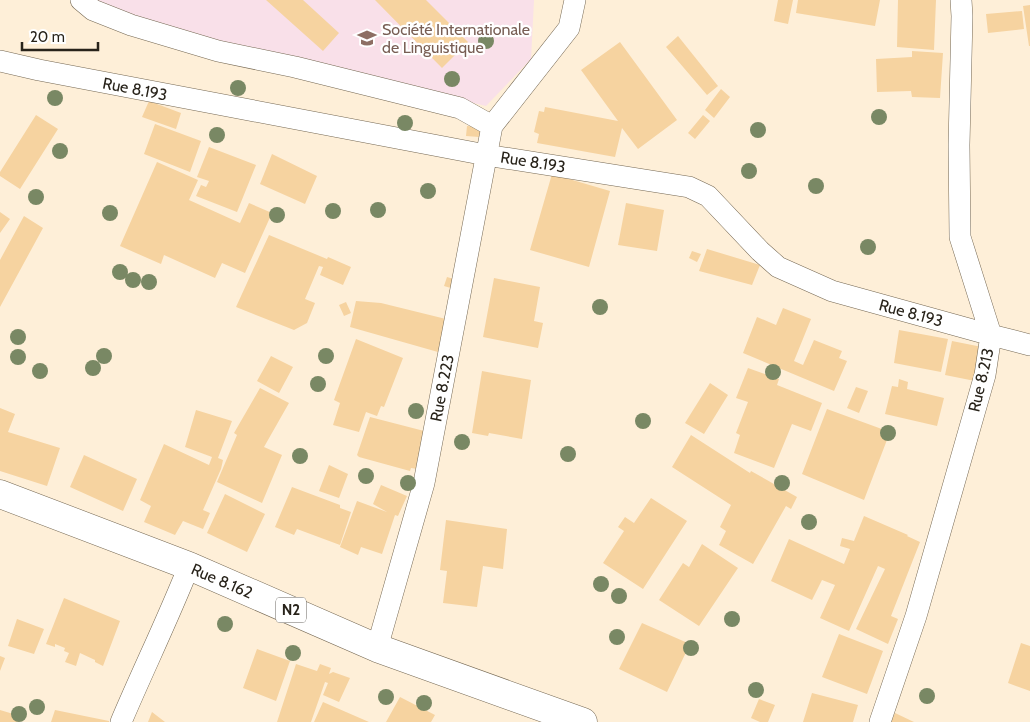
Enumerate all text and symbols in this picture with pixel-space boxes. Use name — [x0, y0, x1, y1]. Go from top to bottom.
scale bar — [22, 20, 99, 52]
place label: Société Internationale de Linguistique — [382, 20, 530, 57]
school or university icon: Société Internationale de Linguistique — [356, 27, 378, 49]
text: 20 m — [30, 28, 65, 46]
street label: Rue 8.193 — [101, 73, 169, 105]
street label: Rue 8.193 — [499, 148, 567, 176]
street label: Rue 8.193 — [877, 295, 945, 331]
street label: Rue 8.213 — [964, 346, 998, 414]
street label: Rue 8.223 — [426, 353, 458, 423]
street label: Rue 8.162 — [188, 560, 256, 602]
road number: N2 — [276, 598, 306, 622]

